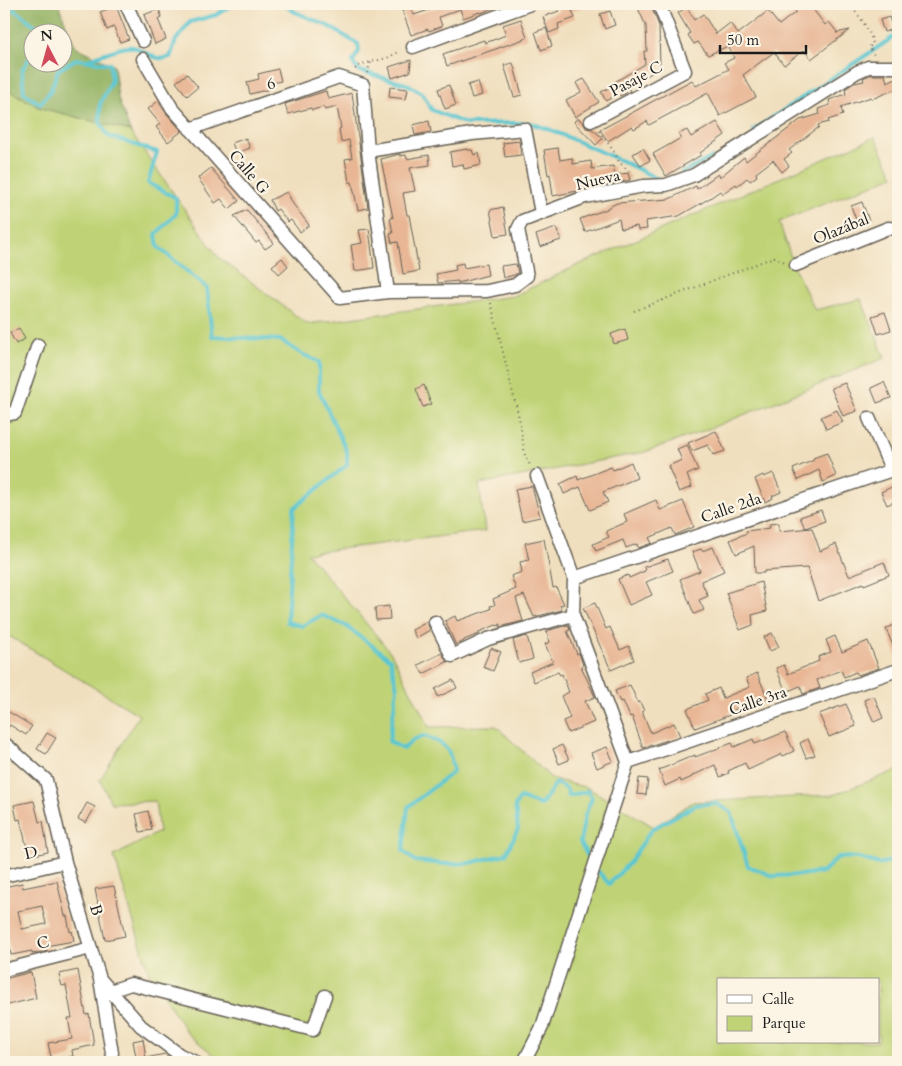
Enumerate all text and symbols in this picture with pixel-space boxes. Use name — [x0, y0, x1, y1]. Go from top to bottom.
north arrow — [22, 22, 72, 72]
scale bar — [720, 22, 806, 54]
text: N — [40, 25, 54, 46]
text: 50 m — [727, 30, 759, 50]
street label: Pasaje C — [606, 56, 666, 102]
street label: 6 — [264, 72, 278, 96]
street label: Calle G — [224, 145, 274, 199]
street label: Nueva — [574, 164, 622, 196]
street label: Olazábal — [810, 208, 872, 250]
street label: Calle 2da — [698, 487, 764, 529]
street label: Calle 3ra — [726, 681, 790, 721]
street label: D — [22, 841, 40, 865]
street label: B — [84, 902, 108, 919]
street label: C — [34, 931, 52, 955]
legend — [717, 978, 880, 1044]
text: Calle — [762, 989, 795, 1009]
text: Parque — [762, 1013, 806, 1033]

